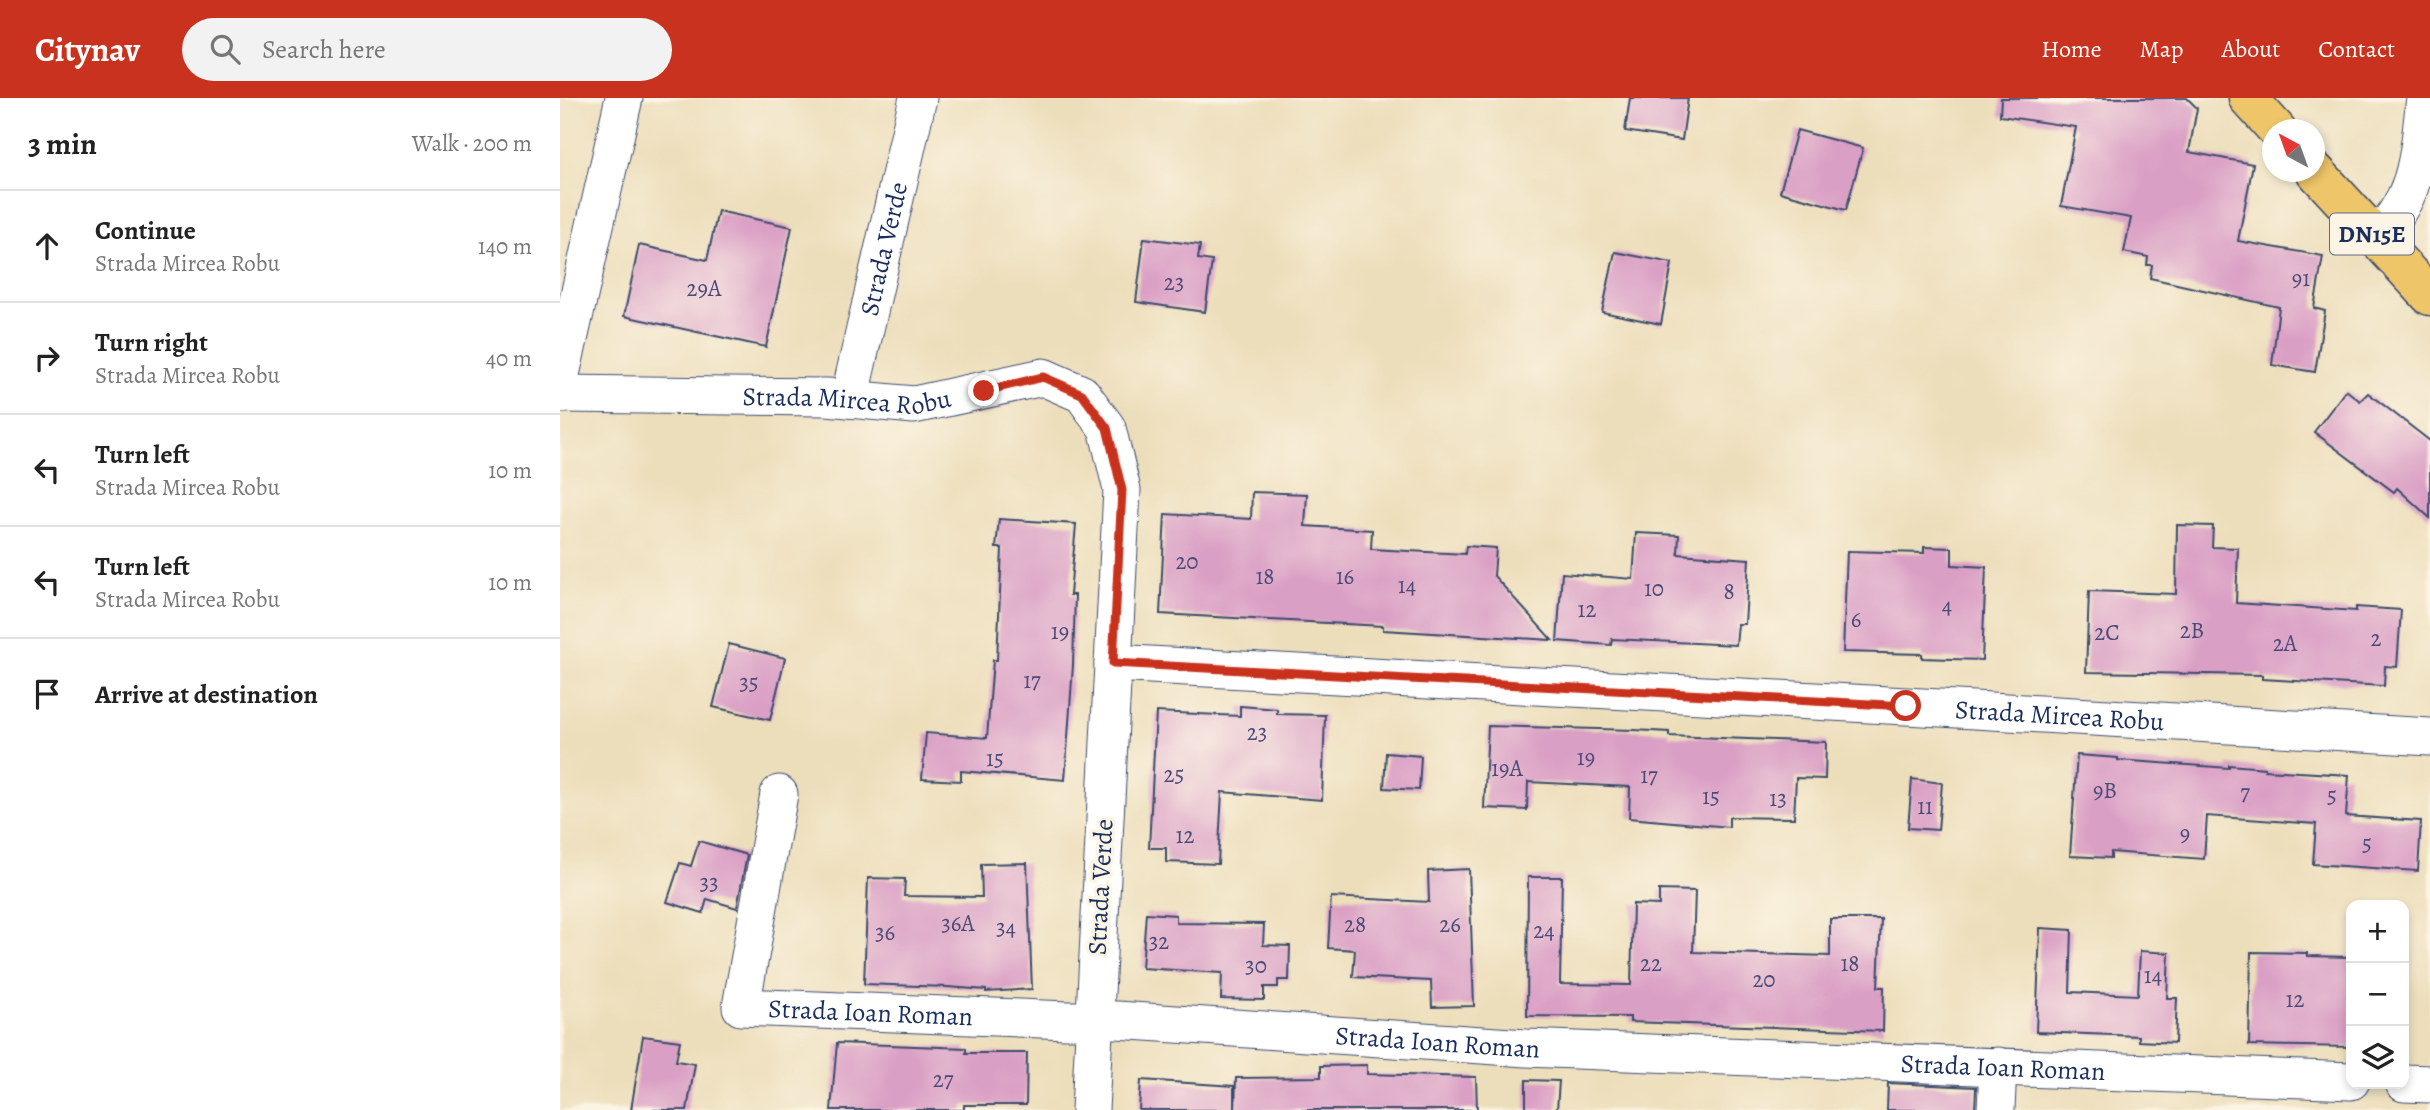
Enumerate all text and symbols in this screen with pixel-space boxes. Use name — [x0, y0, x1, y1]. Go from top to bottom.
search box — [182, 18, 672, 81]
text: Citynav — [35, 27, 140, 72]
icon: search — [206, 30, 244, 68]
text: Search here — [262, 32, 386, 67]
text: Home — [2041, 33, 2102, 65]
text: Map — [2140, 33, 2184, 65]
text: About — [2222, 33, 2280, 65]
text: Contact — [2318, 33, 2395, 65]
north arrow — [2262, 119, 2325, 182]
text: 3 min — [28, 124, 97, 164]
text: Walk · 200 m — [412, 128, 532, 159]
street label: Strada Verde — [852, 179, 916, 319]
text: Continue — [95, 213, 196, 248]
road number: DN15E — [2330, 214, 2414, 254]
icon: ahead — [28, 227, 66, 265]
text: 140 m — [478, 231, 532, 262]
text: Strada Mircea Robu — [95, 248, 280, 279]
house number: 91 — [2292, 263, 2310, 294]
house number: 23 — [1164, 267, 1184, 298]
house number: 29A — [687, 273, 722, 304]
text: Turn right — [95, 325, 208, 360]
icon: right — [28, 339, 66, 377]
text: 40 m — [486, 343, 532, 374]
text: Strada Mircea Robu — [95, 360, 280, 391]
route end — [968, 375, 999, 406]
street label: Strada Mircea Robu — [742, 379, 955, 423]
text: Turn left — [95, 437, 190, 472]
icon: left — [28, 451, 66, 489]
text: 10 m — [488, 455, 532, 486]
text: Strada Mircea Robu — [95, 472, 280, 503]
house number: 20 — [1175, 546, 1199, 577]
text: Turn left — [95, 549, 190, 584]
house number: 18 — [1255, 561, 1275, 592]
house number: 16 — [1336, 561, 1354, 592]
icon: left — [28, 563, 66, 601]
text: 10 m — [488, 567, 532, 598]
house number: 14 — [1398, 570, 1416, 601]
house number: 10 — [1644, 573, 1664, 604]
house number: 8 — [1723, 576, 1735, 607]
text: Strada Mircea Robu — [95, 584, 280, 615]
house number: 4 — [1942, 590, 1952, 621]
house number: 12 — [1578, 594, 1596, 625]
house number: 6 — [1851, 604, 1861, 635]
house number: 2B — [2180, 615, 2204, 646]
house number: 19 — [1051, 616, 1069, 647]
house number: 2C — [2094, 617, 2120, 648]
house number: 2 — [2371, 623, 2382, 654]
house number: 2A — [2273, 628, 2298, 659]
house number: 17 — [1023, 665, 1041, 696]
house number: 35 — [739, 667, 759, 698]
icon: arrive — [28, 675, 66, 713]
text: Arrive at destination — [95, 677, 318, 712]
route start — [1890, 690, 1921, 721]
street label: Strada Mircea Robu — [1954, 692, 2166, 739]
house number: 23 — [1247, 717, 1267, 748]
house number: 19 — [1577, 742, 1595, 773]
house number: 15 — [986, 743, 1004, 774]
house number: 19A — [1491, 753, 1523, 784]
house number: 25 — [1164, 759, 1184, 790]
house number: 17 — [1640, 760, 1658, 791]
house number: 9B — [2093, 775, 2117, 806]
house number: 7 — [2240, 777, 2250, 808]
house number: 5 — [2327, 780, 2337, 811]
house number: 15 — [1702, 781, 1720, 812]
house number: 13 — [1769, 783, 1787, 814]
house number: 11 — [1917, 791, 1933, 822]
street label: Strada Verde — [1079, 818, 1122, 956]
house number: 9 — [2180, 818, 2190, 849]
house number: 12 — [1176, 820, 1194, 851]
house number: 5 — [2362, 828, 2372, 859]
house number: 33 — [699, 867, 719, 898]
map controls — [2346, 900, 2409, 1089]
button: + — [2346, 900, 2409, 963]
house number: 36A — [941, 908, 975, 939]
house number: 28 — [1344, 909, 1366, 940]
house number: 26 — [1439, 909, 1461, 940]
house number: 34 — [996, 912, 1016, 943]
house number: 24 — [1533, 915, 1555, 946]
house number: 36 — [875, 917, 895, 948]
house number: 32 — [1149, 926, 1169, 957]
house number: 22 — [1640, 948, 1662, 979]
house number: 18 — [1840, 948, 1860, 979]
house number: 30 — [1245, 950, 1267, 981]
house number: 14 — [2144, 960, 2162, 991]
button: − — [2346, 963, 2409, 1026]
house number: 20 — [1752, 964, 1776, 995]
house number: 12 — [2286, 984, 2304, 1015]
street label: Strada Ioan Roman — [767, 991, 974, 1034]
street label: Strada Ioan Roman — [1334, 1018, 1541, 1067]
button: layers — [2346, 1026, 2409, 1089]
street label: Strada Ioan Roman — [1900, 1046, 2106, 1089]
house number: 27 — [933, 1064, 954, 1095]

